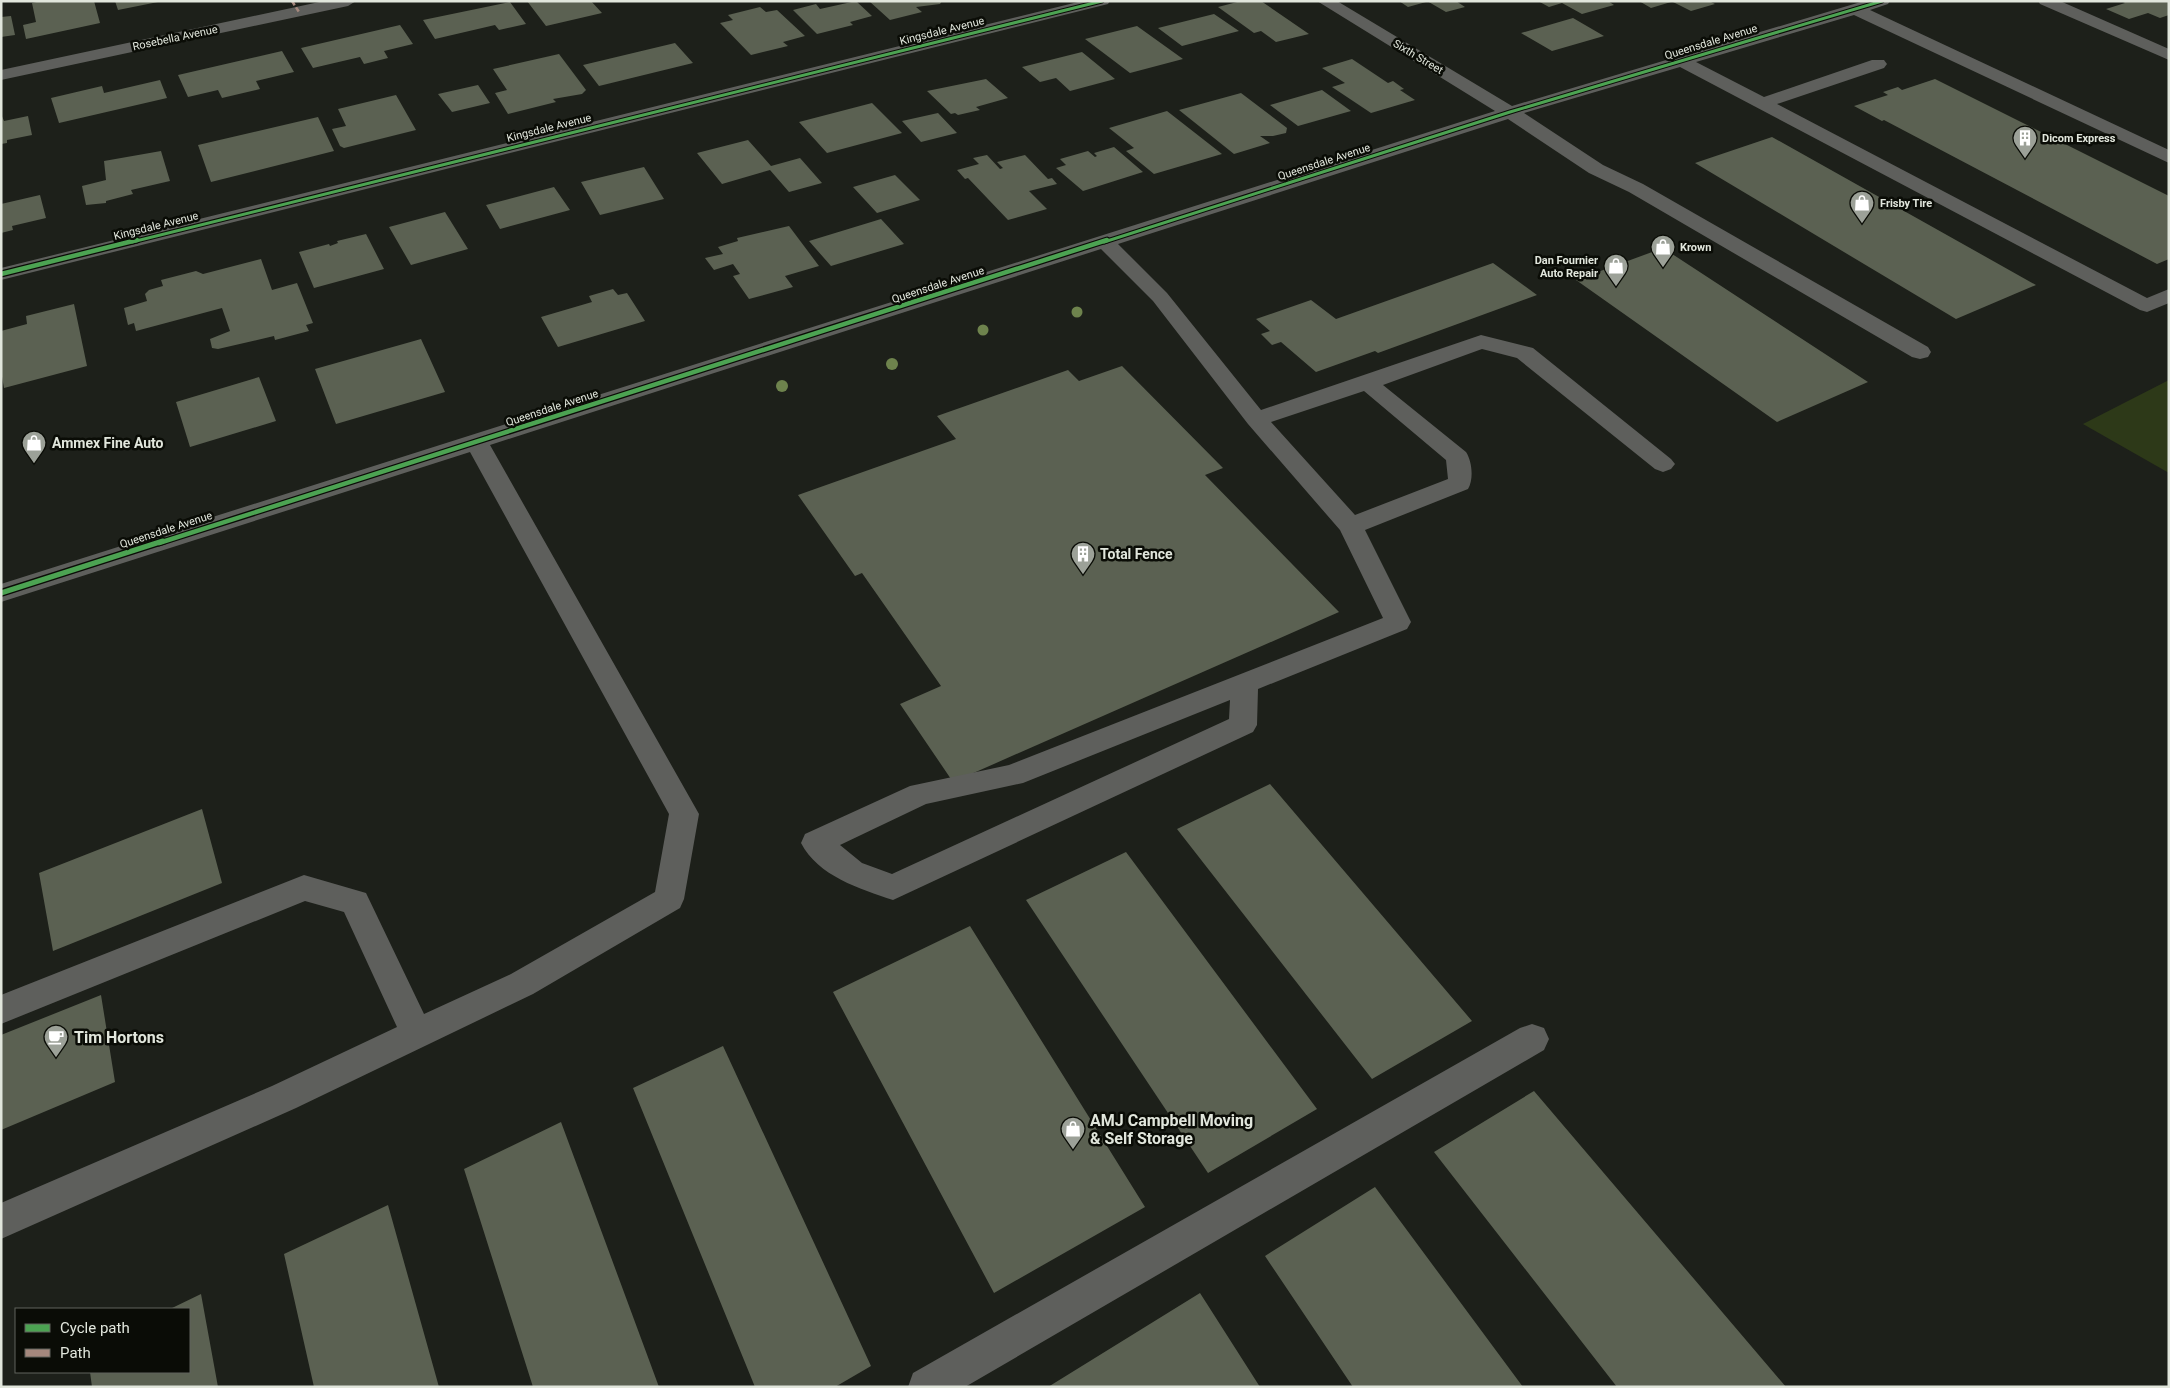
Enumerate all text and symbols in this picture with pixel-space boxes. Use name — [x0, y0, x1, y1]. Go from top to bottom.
street label: Kingsdale Avenue — [898, 14, 986, 48]
street label: Queensdale Avenue — [1663, 22, 1759, 62]
street label: Rosebella Avenue — [131, 23, 219, 53]
street label: Sixth Street — [1391, 37, 1446, 77]
street label: Kingsdale Avenue — [505, 111, 593, 145]
building icon: Dicom Express — [2012, 125, 2038, 159]
place label: Dicom Express — [2042, 132, 2116, 145]
street label: Queensdale Avenue — [1276, 141, 1372, 183]
shop icon: Frisby Tire — [1849, 190, 1875, 224]
place label: Frisby Tire — [1880, 197, 1932, 210]
street label: Kingsdale Avenue — [112, 209, 200, 243]
shop icon: Krown — [1650, 234, 1676, 268]
place label: Krown — [1680, 241, 1711, 254]
shop icon: Dan Fournier Auto Repair — [1603, 253, 1629, 287]
place label: Dan Fournier Auto Repair — [1535, 254, 1598, 280]
street label: Queensdale Avenue — [890, 264, 986, 306]
street label: Queensdale Avenue — [504, 387, 600, 429]
shop icon: Ammex Fine Auto — [21, 430, 47, 464]
place label: Ammex Fine Auto — [52, 435, 164, 451]
street label: Queensdale Avenue — [118, 509, 214, 551]
building icon: Total Fence — [1070, 541, 1096, 575]
place label: Total Fence — [1100, 546, 1173, 562]
cafe icon: Tim Hortons — [43, 1024, 69, 1058]
place label: Tim Hortons — [74, 1028, 164, 1047]
place label: AMJ Campbell Moving & Self Storage — [1090, 1111, 1253, 1148]
shop icon: AMJ Campbell Moving & Self Storage — [1060, 1116, 1086, 1150]
legend — [15, 1308, 190, 1373]
text: Cycle path — [60, 1319, 130, 1337]
text: Path — [60, 1344, 91, 1362]

